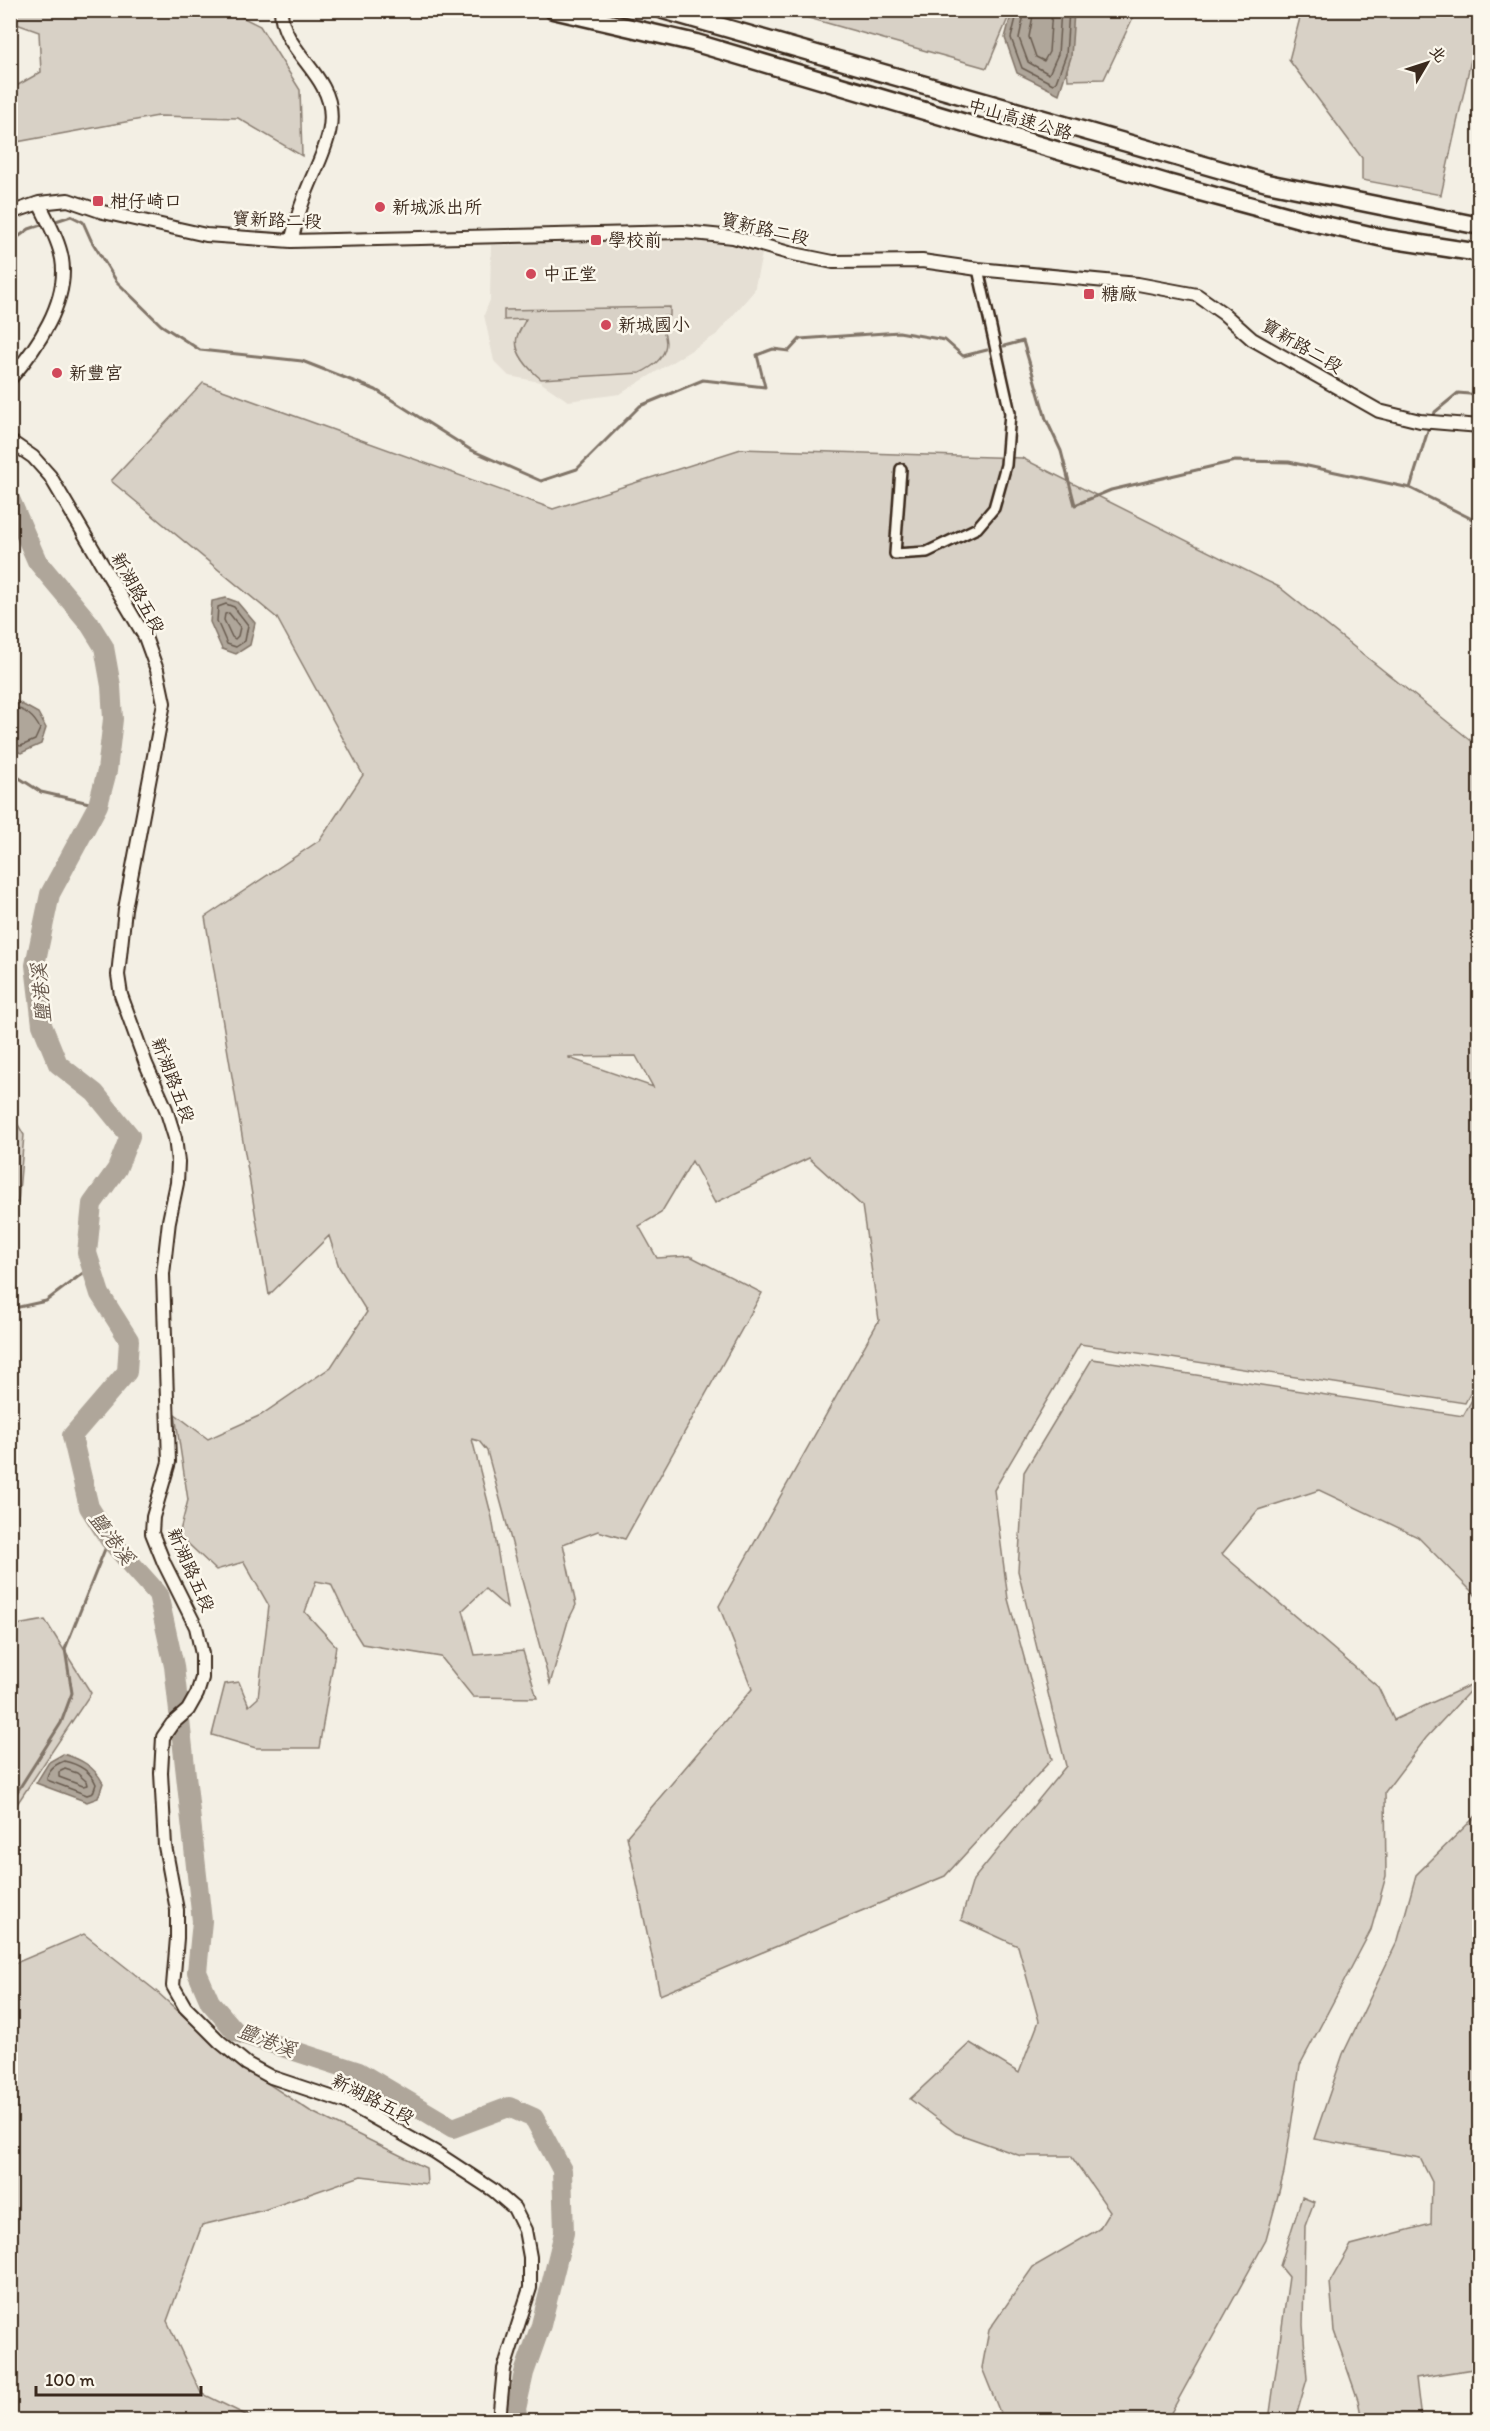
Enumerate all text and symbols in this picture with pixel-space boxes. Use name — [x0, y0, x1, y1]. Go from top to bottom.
north arrow — [1397, 33, 1457, 93]
text: 北 — [1426, 42, 1451, 66]
street label: 中山高速公路 — [965, 94, 1075, 144]
place label: 柑仔崎口 — [110, 190, 182, 212]
marker: 柑仔崎口 — [91, 194, 105, 208]
place label: 新城派出所 — [392, 196, 482, 218]
marker: 新城派出所 — [373, 200, 387, 214]
street label: 寶新路二段 — [232, 207, 322, 233]
street label: 寶新路二段 — [719, 208, 811, 250]
place label: 學校前 — [608, 229, 662, 251]
marker: 學校前 — [589, 233, 603, 247]
place label: 中正堂 — [543, 263, 597, 285]
marker: 中正堂 — [524, 267, 538, 281]
place label: 糖廠 — [1101, 283, 1137, 305]
marker: 糖廠 — [1082, 287, 1096, 301]
place label: 新城國小 — [618, 314, 690, 336]
street label: 寶新路二段 — [1258, 314, 1346, 378]
marker: 新城國小 — [599, 318, 613, 332]
place label: 新豐宮 — [69, 362, 123, 384]
marker: 新豐宮 — [50, 366, 64, 380]
street label: 新湖路五段 — [107, 548, 169, 638]
water label: 鹽港溪 — [26, 961, 56, 1024]
street label: 新湖路五段 — [147, 1034, 199, 1126]
water label: 鹽港溪 — [84, 1507, 140, 1570]
street label: 新湖路五段 — [163, 1524, 219, 1616]
water label: 鹽港溪 — [235, 2018, 300, 2062]
street label: 新湖路五段 — [328, 2069, 418, 2129]
scale bar — [36, 2359, 201, 2397]
text: 100 m — [45, 2369, 95, 2391]

